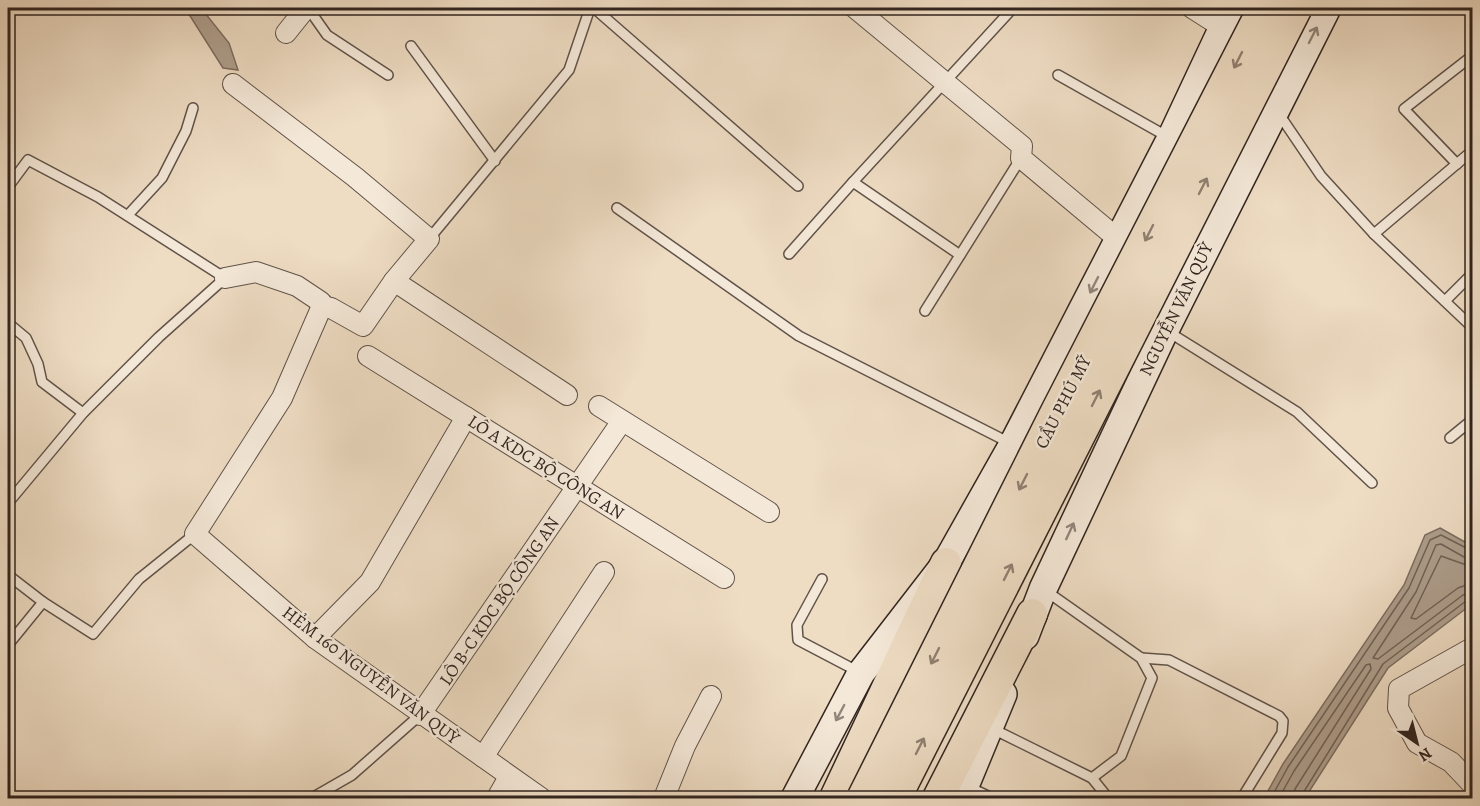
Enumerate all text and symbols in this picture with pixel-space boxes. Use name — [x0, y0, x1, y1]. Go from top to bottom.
one-way arrow — [1307, 26, 1319, 44]
one-way arrow — [1232, 50, 1243, 68]
one-way arrow — [1197, 178, 1209, 196]
one-way arrow — [1143, 224, 1155, 241]
street label: NGUYỄN VĂN QUỲ — [1133, 237, 1219, 380]
one-way arrow — [1088, 276, 1099, 294]
street label: CẦU PHÚ MỸ — [1029, 350, 1097, 453]
one-way arrow — [1090, 390, 1102, 407]
street label: LÔ A KDC BỘ CÔNG AN — [463, 409, 629, 525]
one-way arrow — [1016, 472, 1028, 490]
street label: LÔ B-C KDC BỘ CÔNG AN — [434, 512, 565, 690]
one-way arrow — [1064, 522, 1076, 540]
one-way arrow — [1002, 564, 1014, 581]
street label: HẺM 160 NGUYỄN VĂN QUỲ — [277, 600, 466, 750]
one-way arrow — [929, 647, 941, 665]
one-way arrow — [834, 704, 846, 721]
north arrow — [1387, 713, 1447, 773]
one-way arrow — [915, 738, 927, 756]
text: N — [1414, 742, 1436, 767]

